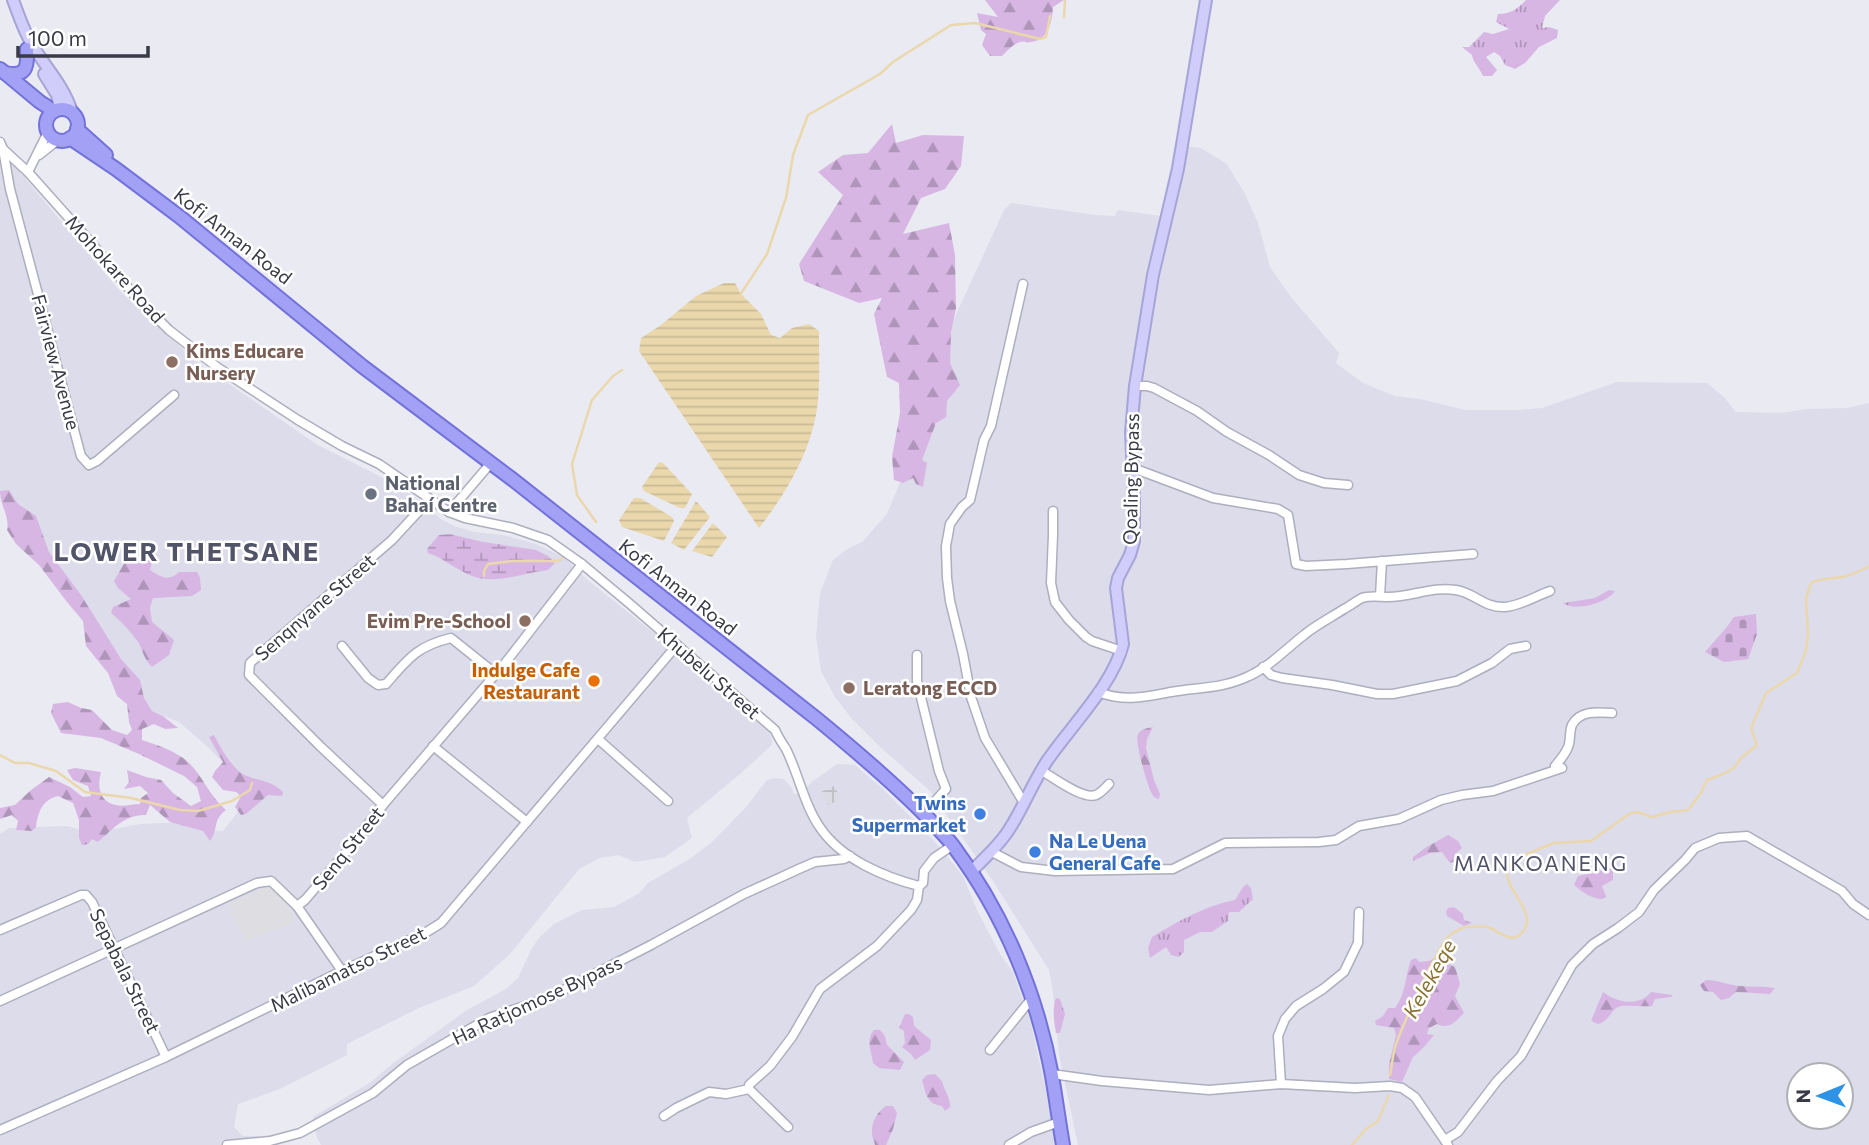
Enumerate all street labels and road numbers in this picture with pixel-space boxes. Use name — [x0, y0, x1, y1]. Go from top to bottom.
street label: Kofi Annan Road — [170, 183, 297, 289]
street label: Mohokare Road — [61, 210, 170, 327]
street label: Fairview Avenue — [27, 292, 86, 432]
street label: Qoaling Bypass — [1118, 413, 1143, 545]
street label: Kofi Annan Road — [615, 534, 742, 640]
street label: Senqnyane Street — [250, 548, 380, 665]
street label: Khubelu Street — [653, 622, 765, 724]
street label: Senq Street — [307, 801, 388, 894]
street label: Sepabala Street — [85, 905, 166, 1037]
street label: Malibamatso Street — [266, 921, 430, 1016]
street label: Ha Ratjomose Bypass — [448, 950, 625, 1049]

